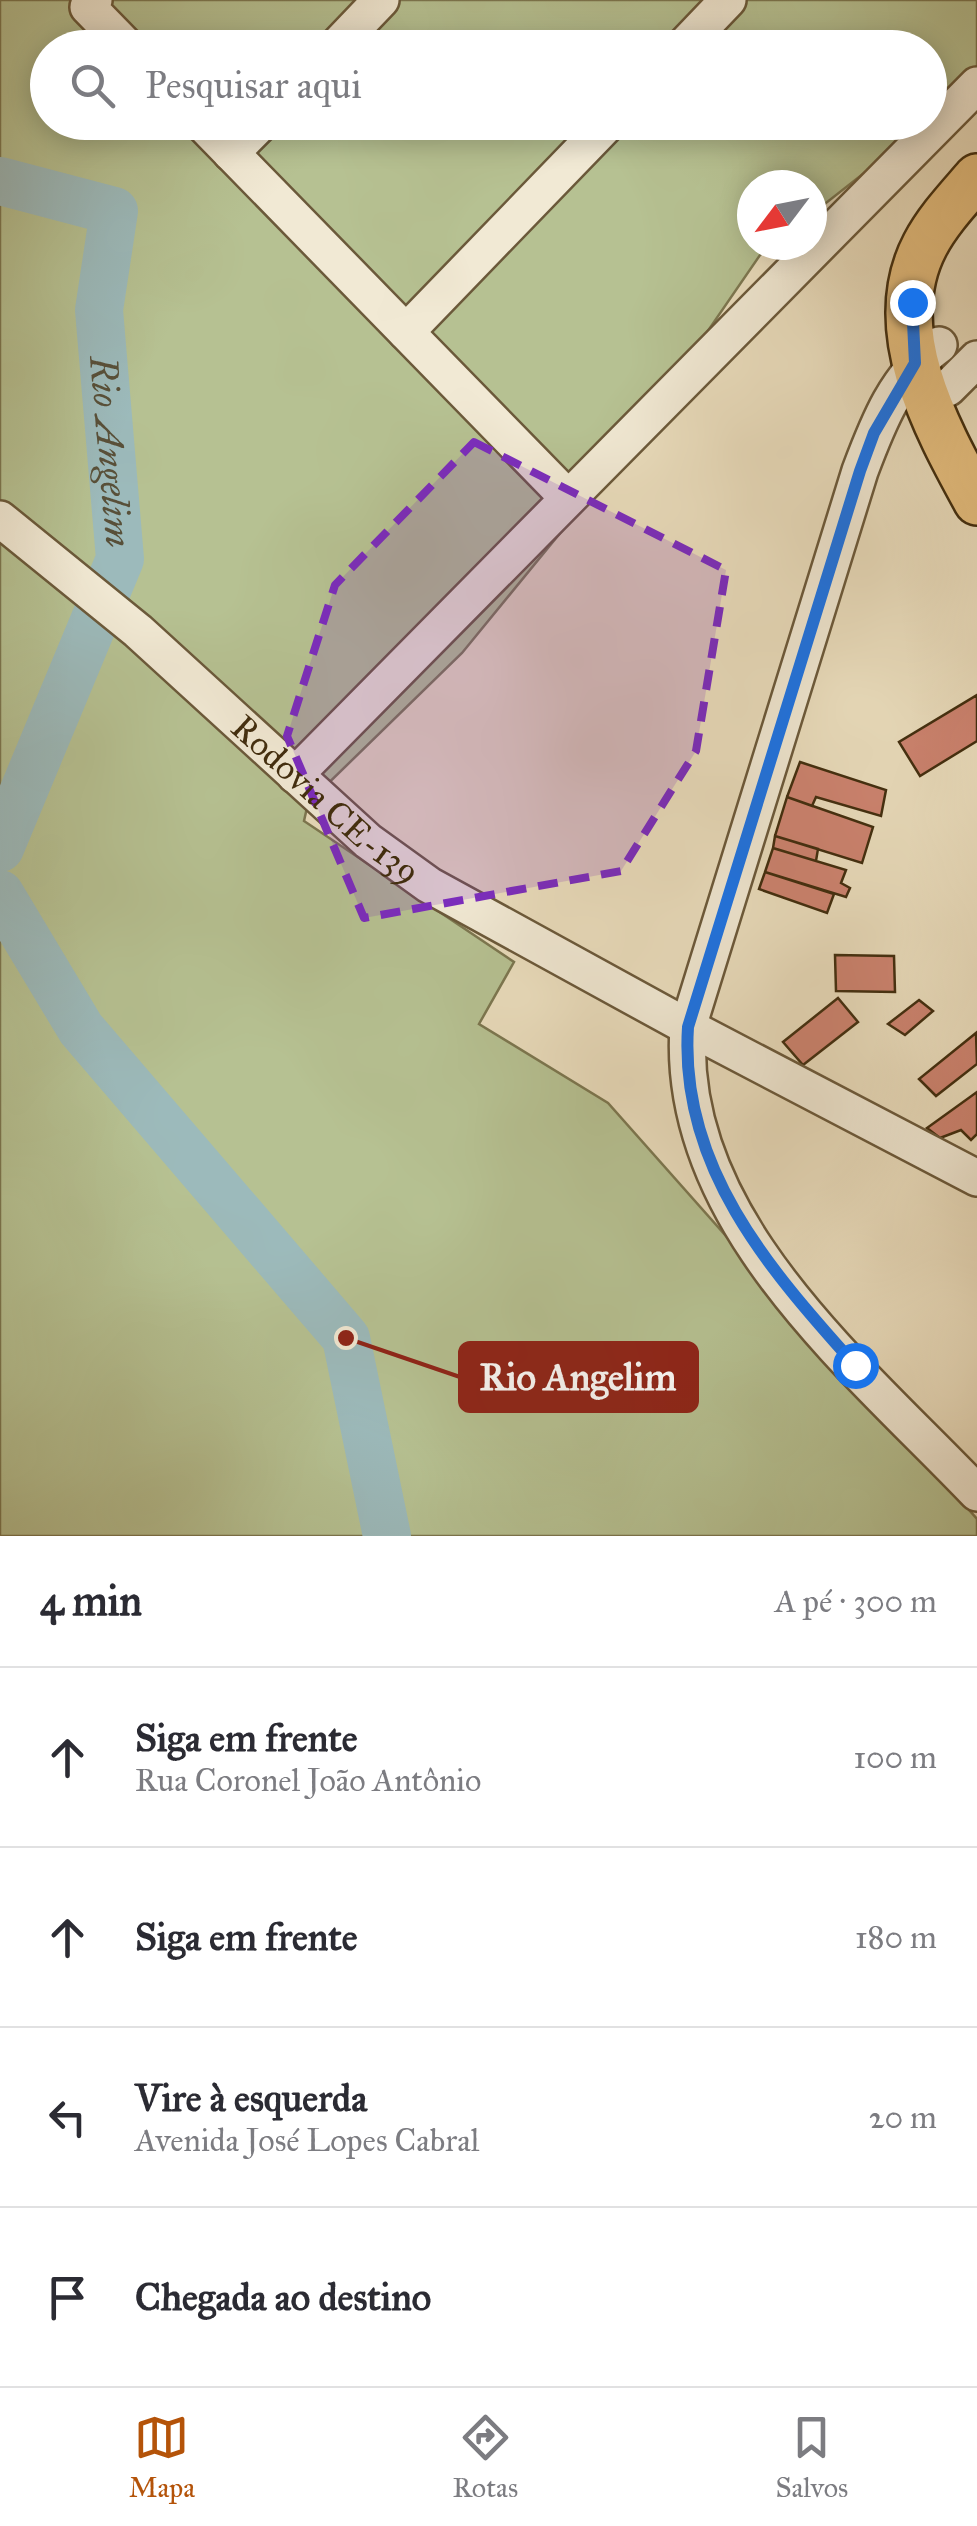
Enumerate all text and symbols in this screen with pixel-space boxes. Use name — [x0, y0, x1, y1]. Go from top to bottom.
search box — [30, 30, 947, 140]
icon: search — [65, 58, 120, 113]
text: Pesquisar aqui — [145, 62, 362, 108]
north arrow — [737, 170, 827, 260]
route end — [890, 280, 936, 326]
water label: Rio Angelim — [80, 352, 142, 549]
street label: Rodovia CE-139 — [223, 706, 428, 893]
callout: Rio Angelim — [460, 1343, 697, 1411]
route start — [833, 1343, 879, 1389]
text: Rio Angelim — [480, 1354, 677, 1400]
text: 4 min — [40, 1575, 142, 1627]
text: A pé · 300 m — [775, 1582, 937, 1621]
text: Siga em frente — [135, 1715, 358, 1761]
icon: ahead — [40, 1730, 95, 1785]
text: 100 m — [853, 1738, 937, 1777]
text: Rua Coronel João Antônio — [135, 1761, 481, 1800]
icon: ahead — [40, 1910, 95, 1965]
text: Siga em frente — [135, 1914, 358, 1960]
text: 180 m — [855, 1918, 937, 1957]
text: Vire à esquerda — [135, 2075, 367, 2121]
icon: left — [40, 2090, 95, 2145]
text: 20 m — [869, 2098, 937, 2137]
text: Avenida José Lopes Cabral — [135, 2121, 479, 2160]
icon: arrive — [40, 2270, 95, 2325]
text: Chegada ao destino — [135, 2274, 431, 2320]
tab: Mapa — [129, 2410, 195, 2505]
tab: Rotas — [452, 2410, 518, 2505]
tab: Salvos — [775, 2410, 848, 2505]

